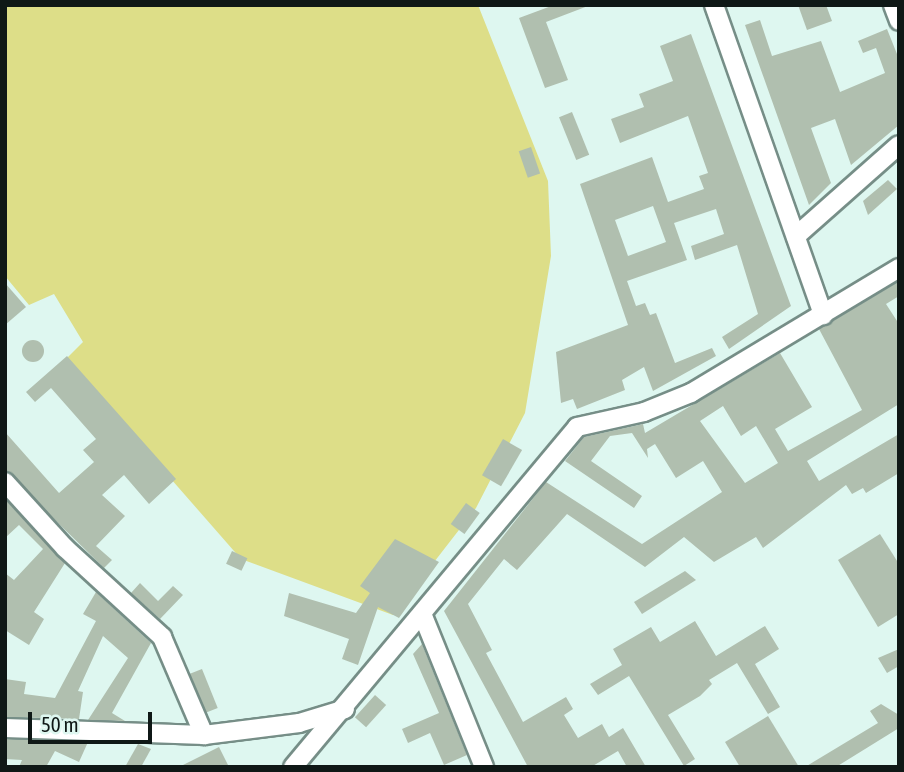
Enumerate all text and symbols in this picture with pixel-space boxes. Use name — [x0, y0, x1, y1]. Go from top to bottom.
scale bar — [32, 698, 156, 742]
text: 50 m — [41, 712, 79, 736]

